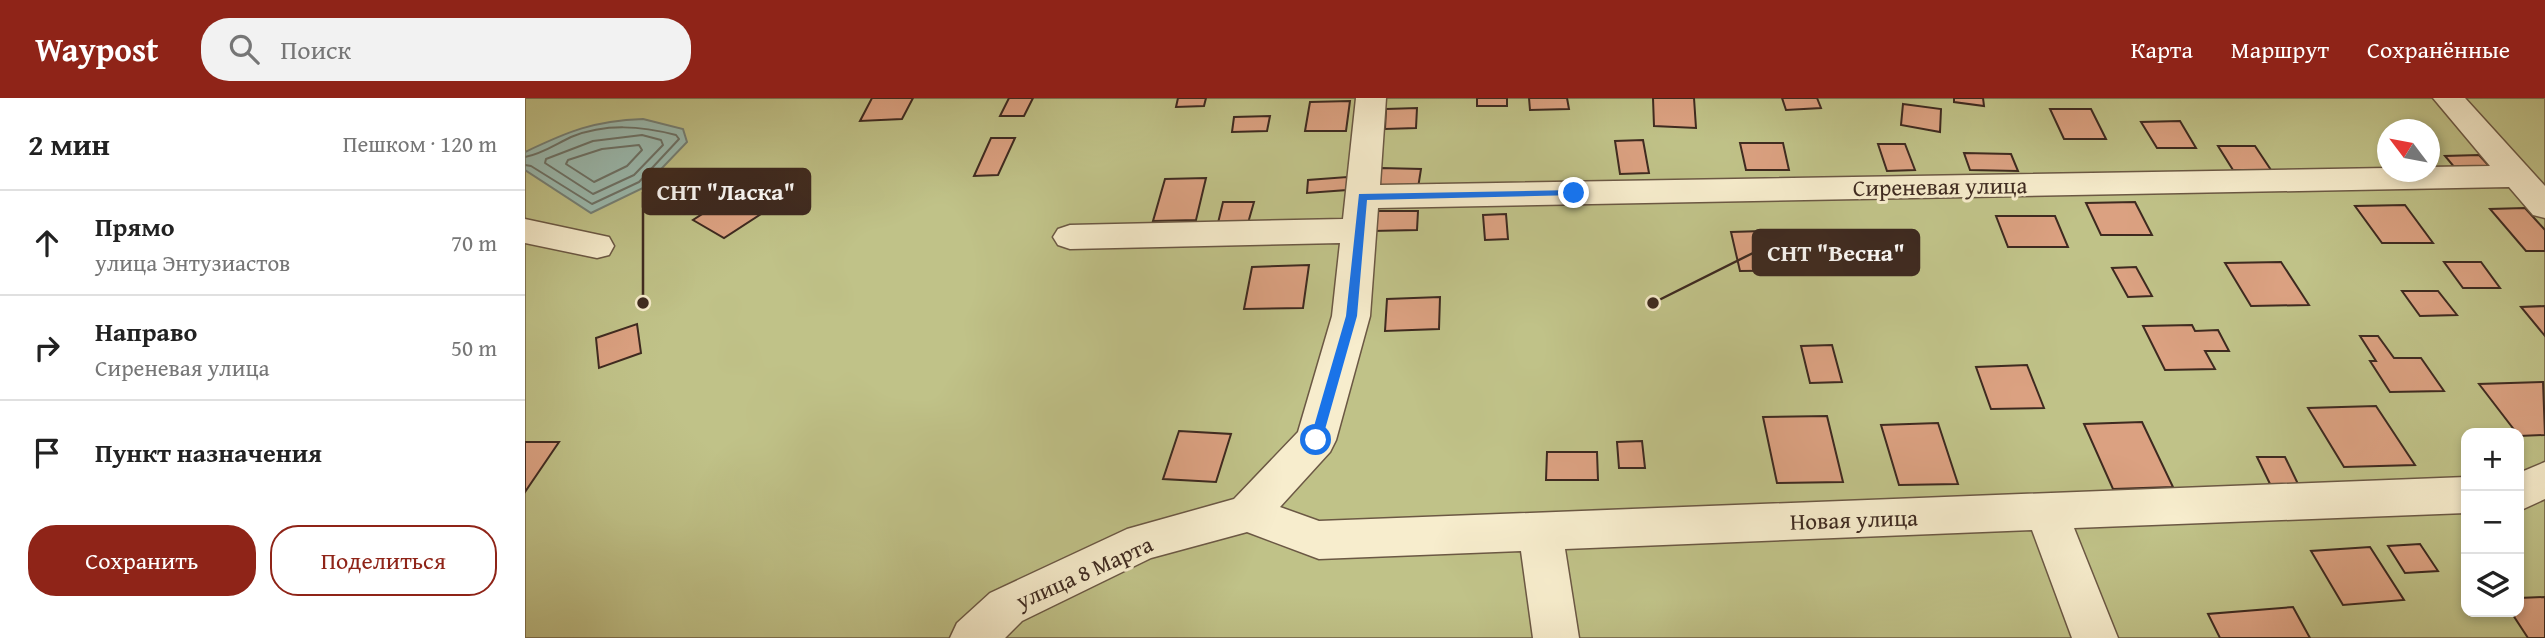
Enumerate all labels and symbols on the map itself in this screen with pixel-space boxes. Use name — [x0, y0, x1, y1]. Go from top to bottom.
north arrow — [2377, 119, 2440, 182]
street label: Сиреневая улица — [1852, 168, 2028, 204]
callout: СНТ "Ласка" — [643, 169, 810, 214]
text: СНТ "Ласка" — [657, 174, 795, 209]
route end — [1558, 177, 1589, 208]
callout: СНТ "Весна" — [1753, 230, 1919, 275]
text: СНТ "Весна" — [1767, 235, 1905, 270]
route start — [1300, 424, 1331, 455]
street label: Новая улица — [1789, 500, 1919, 538]
street label: улица 8 Марта — [1009, 527, 1158, 617]

